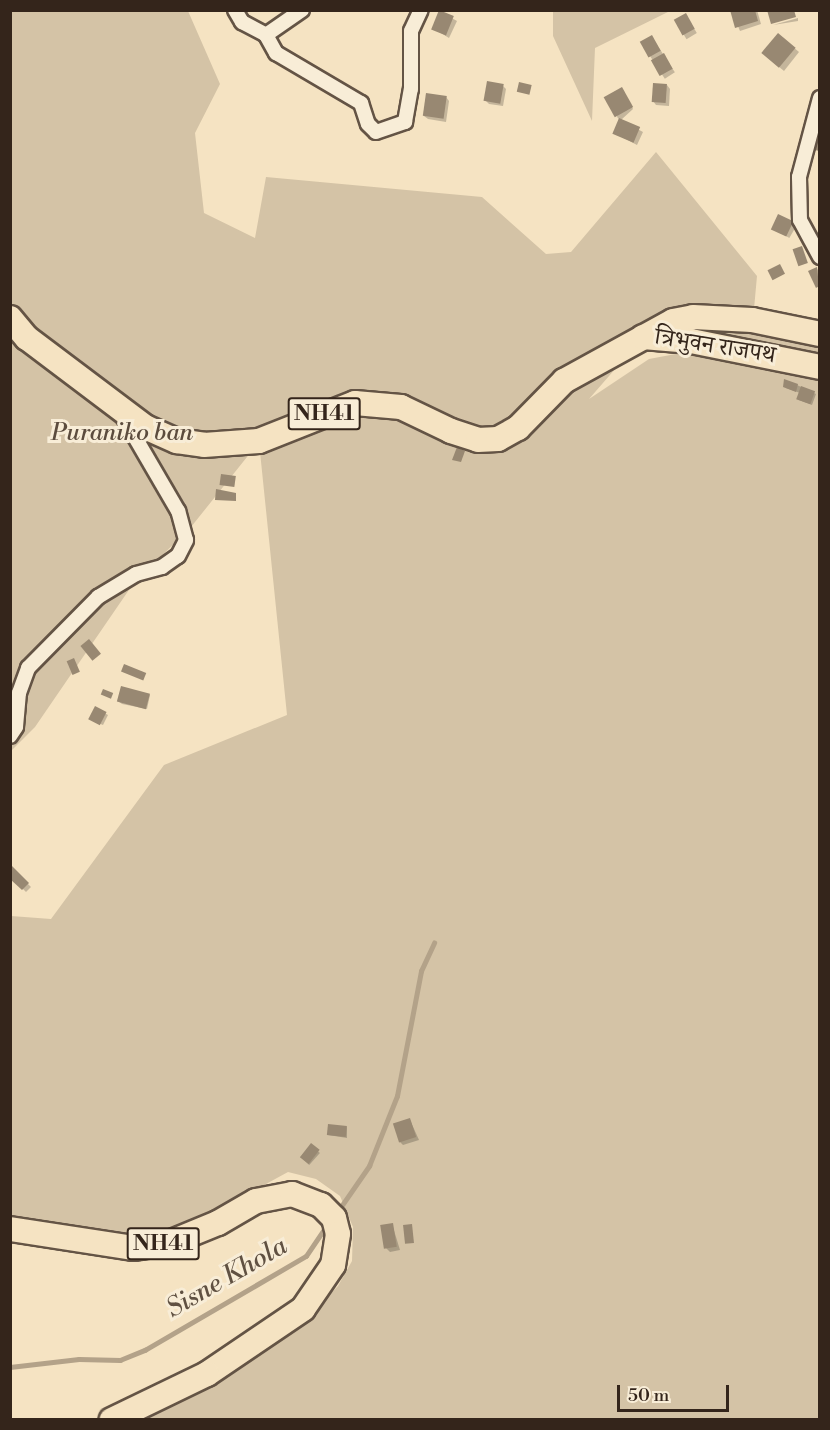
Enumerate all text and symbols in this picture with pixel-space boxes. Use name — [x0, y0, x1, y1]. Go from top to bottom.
street label: त्रिभुवन राजपथ — [652, 323, 778, 371]
road number: NH41 — [286, 395, 362, 433]
park label: Puraniko ban — [51, 420, 193, 448]
road number: NH41 — [126, 1225, 201, 1263]
water label: Sisne Khola — [161, 1231, 293, 1325]
scale bar — [620, 1373, 732, 1411]
text: 50 m — [628, 1384, 669, 1407]

